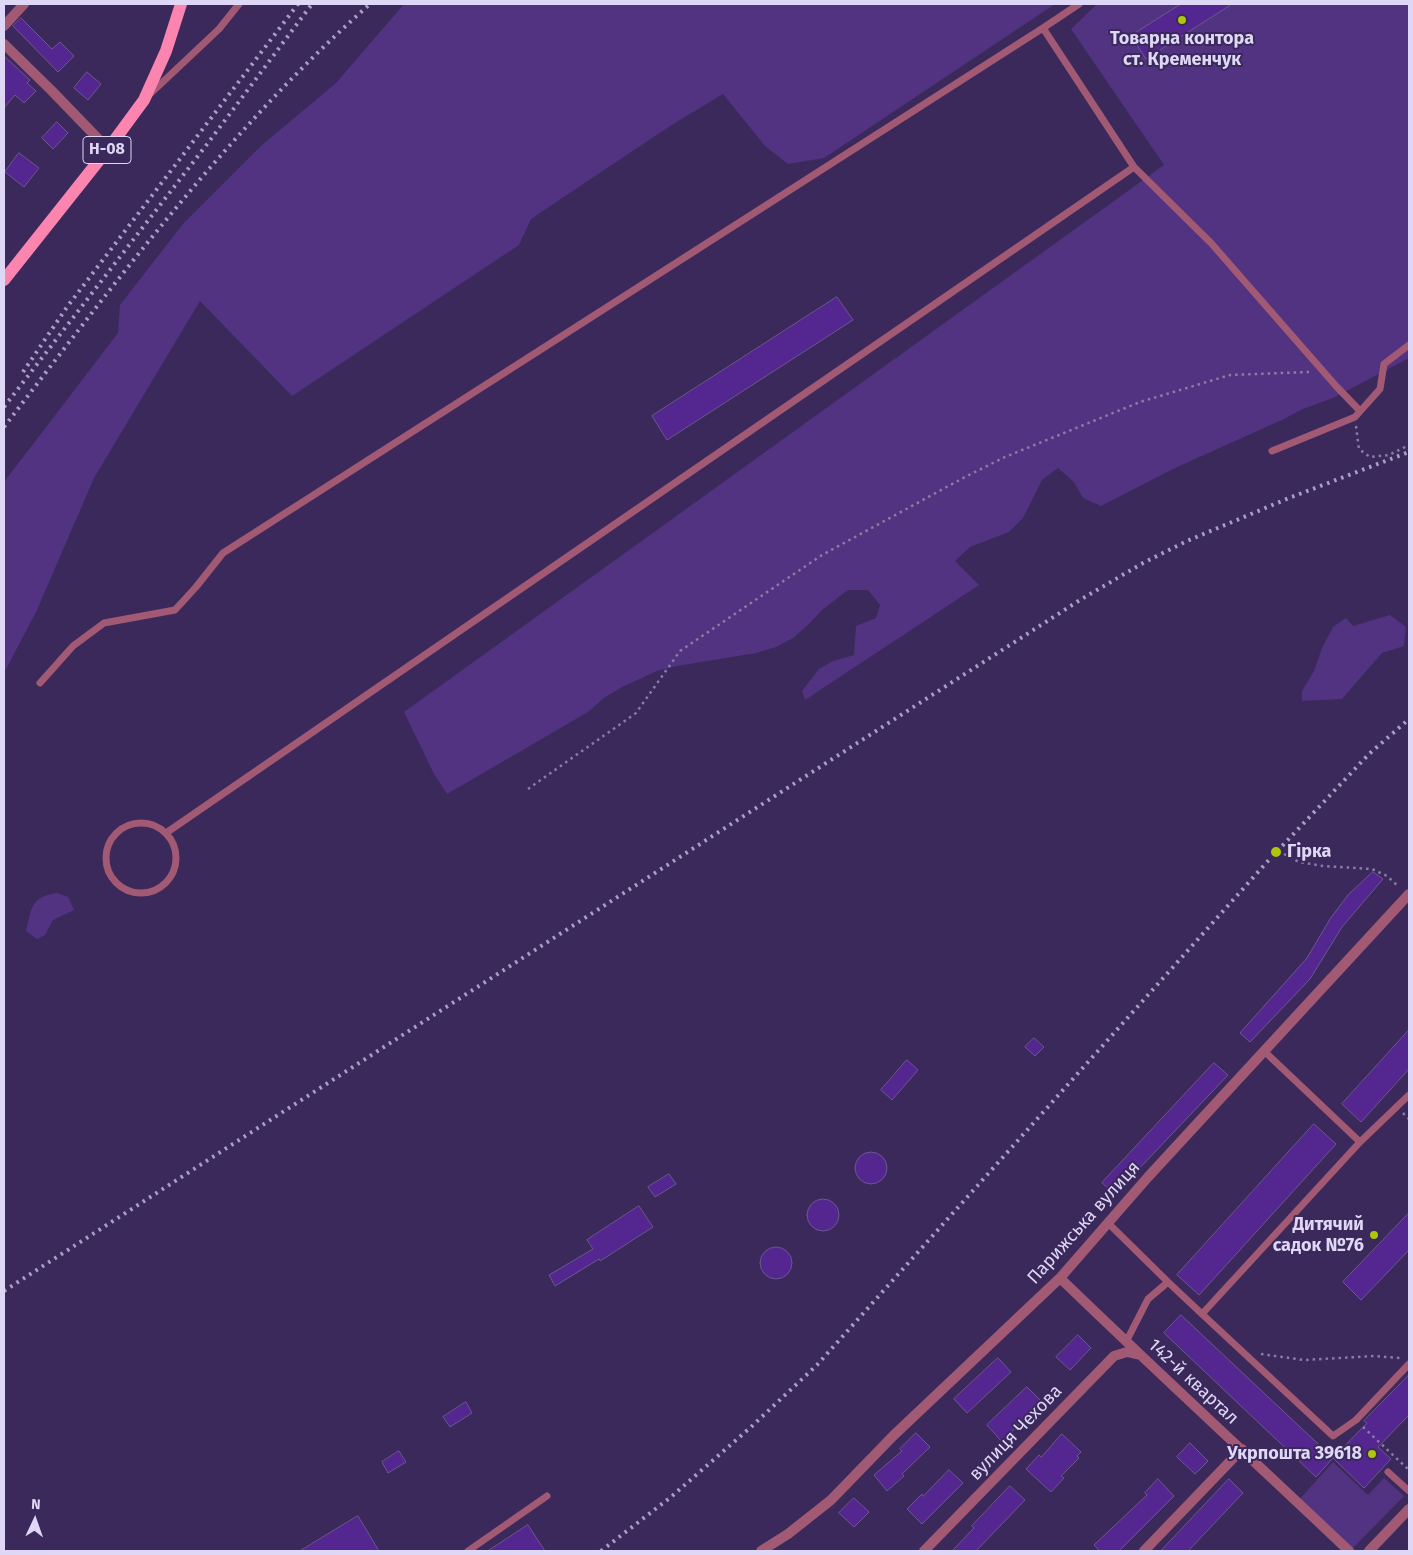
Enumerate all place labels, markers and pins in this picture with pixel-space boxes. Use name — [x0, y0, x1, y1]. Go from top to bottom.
marker: Товарна контора ст. Кременчук — [1176, 14, 1188, 26]
place label: Товарна контора ст. Кременчук — [1110, 28, 1254, 70]
place label: Гірка — [1287, 841, 1331, 863]
marker: Гірка — [1269, 845, 1283, 859]
place label: Дитячий садок №76 — [1273, 1214, 1364, 1256]
marker: Дитячий садок №76 — [1368, 1229, 1380, 1241]
place label: Укрпошта 39618 — [1227, 1443, 1362, 1465]
marker: Укрпошта 39618 — [1366, 1448, 1378, 1460]

